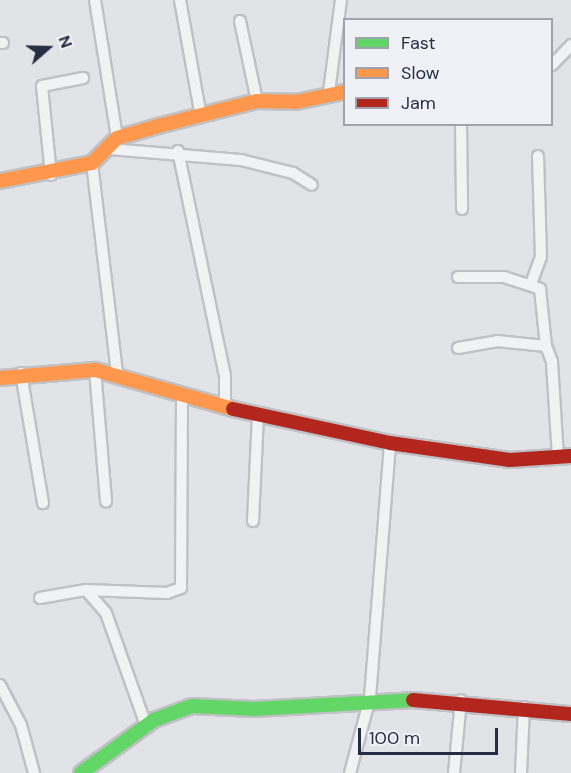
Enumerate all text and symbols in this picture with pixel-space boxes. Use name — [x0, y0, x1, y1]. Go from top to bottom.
north arrow — [18, 18, 78, 78]
legend — [343, 18, 553, 126]
text: Fast — [401, 31, 436, 55]
text: N — [54, 33, 77, 51]
text: Slow — [401, 61, 440, 85]
text: Jam — [401, 91, 436, 115]
scale bar — [361, 716, 500, 754]
text: 100 m — [369, 726, 420, 750]

